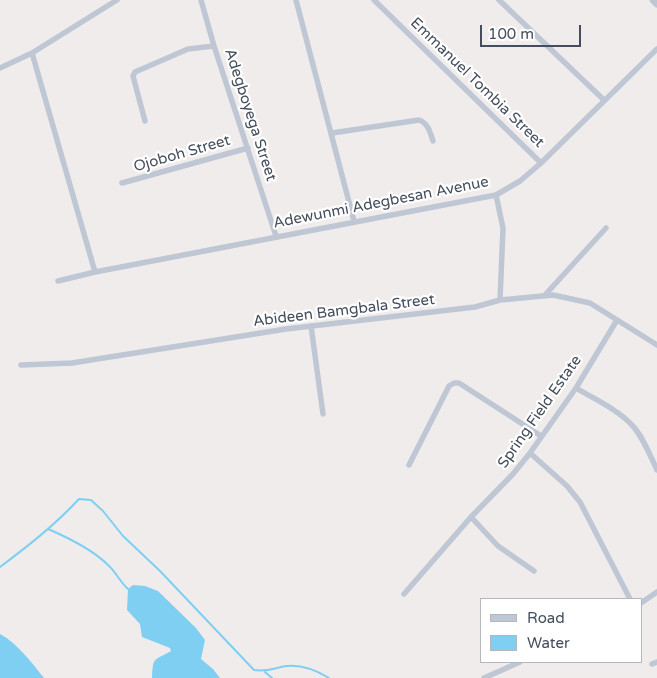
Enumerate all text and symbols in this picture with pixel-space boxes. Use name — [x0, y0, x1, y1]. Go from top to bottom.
street label: Emmanuel Tombia Street — [406, 14, 548, 152]
scale bar — [482, 15, 583, 47]
text: 100 m — [488, 25, 534, 43]
street label: Adegboyega Street — [220, 47, 280, 183]
street label: Ojoboh Street — [132, 132, 232, 176]
street label: Adewunmi Adegbesan Avenue — [272, 173, 490, 233]
street label: Abideen Bamgbala Street — [252, 291, 436, 331]
street label: Spring Field Estate — [494, 352, 586, 472]
legend — [480, 598, 642, 663]
text: Road — [527, 609, 565, 627]
text: Water — [527, 634, 570, 652]

